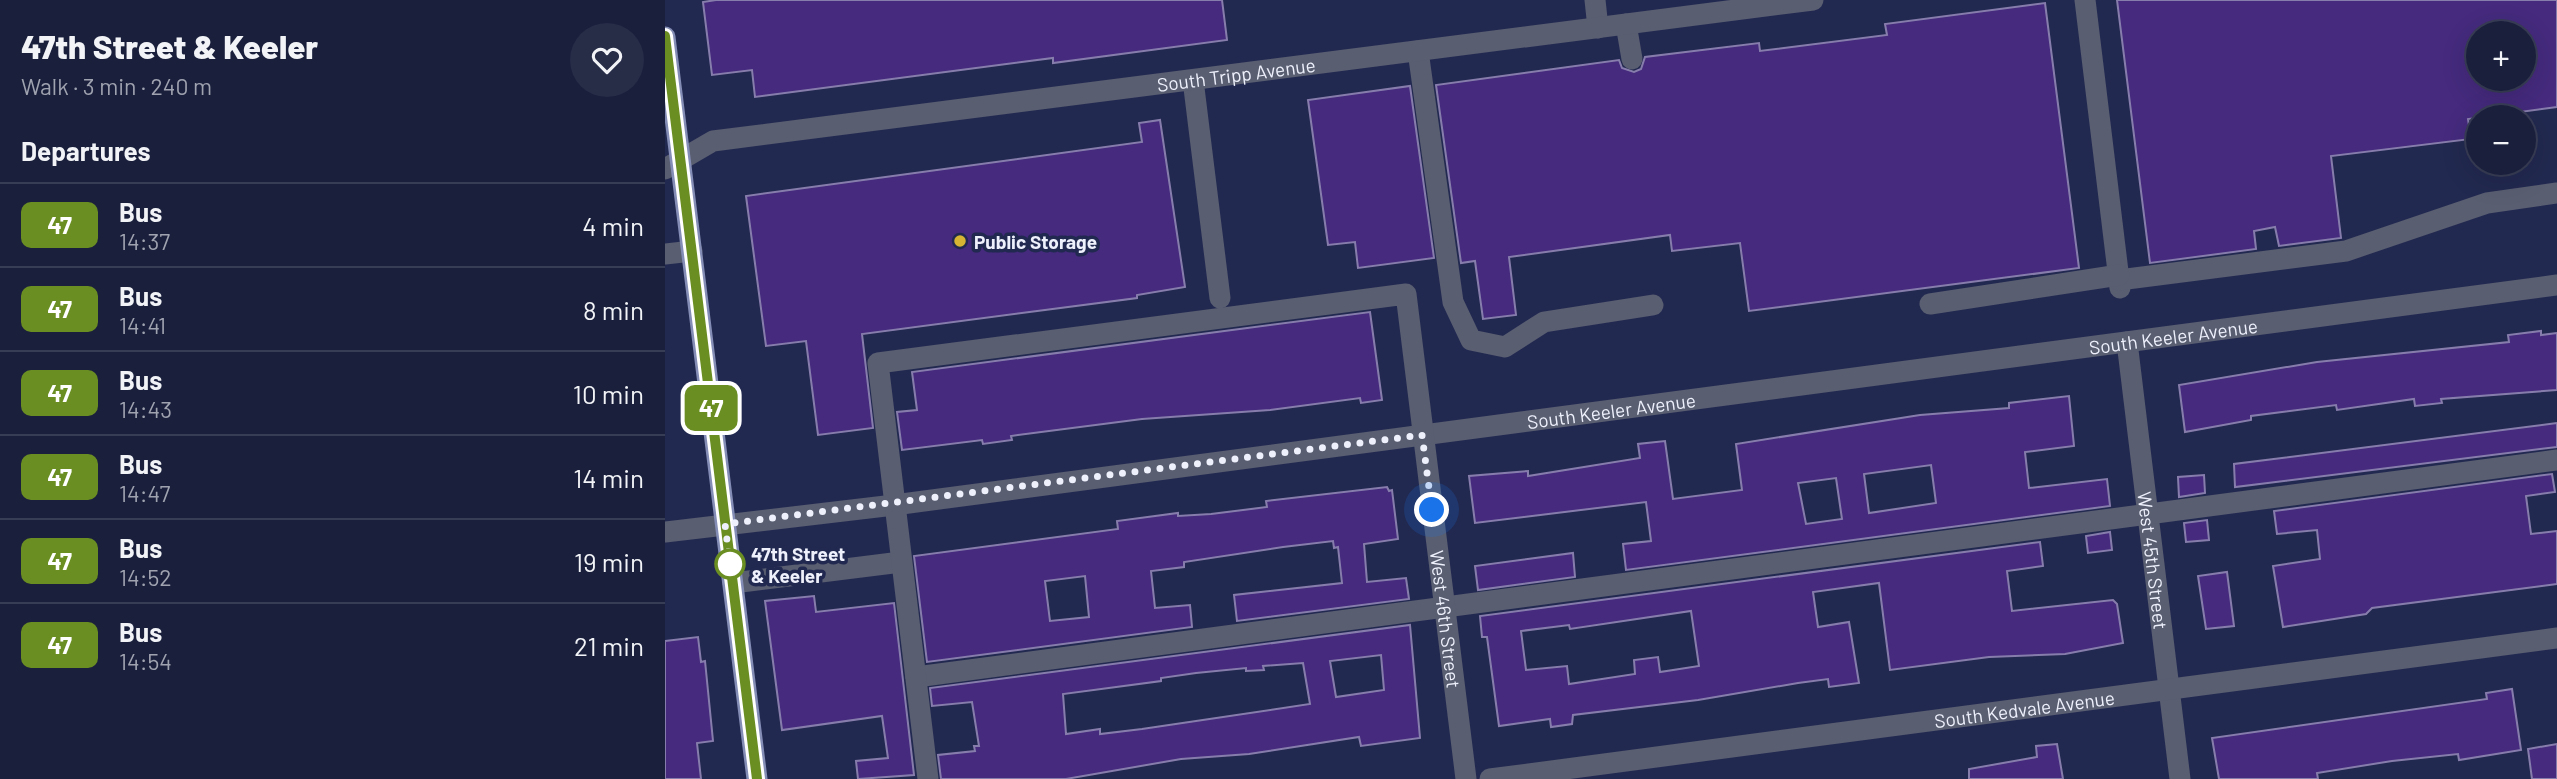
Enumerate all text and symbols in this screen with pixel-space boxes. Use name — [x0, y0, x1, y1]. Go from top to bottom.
map controls — [2466, 21, 2536, 175]
button: + — [2466, 21, 2536, 91]
button: heart — [570, 23, 644, 97]
text: 47th Street & Keeler — [21, 26, 318, 66]
street label: South Tripp Avenue — [1156, 52, 1317, 95]
text: Walk · 3 min · 240 m — [21, 72, 212, 100]
button: − — [2466, 105, 2536, 175]
text: Departures — [21, 135, 151, 166]
text: Bus — [119, 196, 162, 227]
text: 47 — [47, 210, 72, 239]
text: 4 min — [582, 210, 644, 241]
text: 14:37 — [119, 227, 170, 255]
place label: Public Storage — [974, 230, 1097, 253]
marker: Public Storage — [952, 233, 968, 249]
text: Bus — [119, 280, 162, 311]
text: 47 — [47, 294, 72, 323]
text: 8 min — [583, 294, 644, 325]
text: 14:41 — [119, 311, 166, 339]
street label: South Keeler Avenue — [2088, 313, 2259, 358]
text: Bus — [119, 364, 162, 395]
text: 47 — [47, 378, 72, 407]
text: 10 min — [573, 378, 644, 409]
line badge: 47 — [679, 385, 743, 431]
street label: South Keeler Avenue — [1525, 388, 1697, 433]
text: 47 — [699, 393, 723, 422]
text: 14:43 — [119, 395, 172, 423]
text: Bus — [119, 448, 162, 479]
text: 47 — [47, 462, 72, 491]
text: 14 min — [573, 462, 644, 493]
text: 14:47 — [119, 479, 170, 507]
street label: West 45th Street — [2134, 490, 2173, 631]
your location — [1414, 492, 1449, 527]
text: Bus — [119, 532, 162, 563]
place label: 47th Street & Keeler — [751, 542, 845, 587]
text: 47 — [47, 546, 72, 575]
text: 19 min — [574, 546, 644, 577]
marker: 47th Street & Keeler — [715, 549, 745, 579]
street label: West 46th Street — [1426, 549, 1466, 689]
text: 14:52 — [119, 563, 172, 591]
text: Bus — [119, 616, 162, 647]
text: 47 — [47, 630, 72, 659]
text: 21 min — [574, 630, 644, 661]
text: 14:54 — [119, 647, 172, 675]
street label: South Kedvale Avenue — [1933, 685, 2116, 732]

